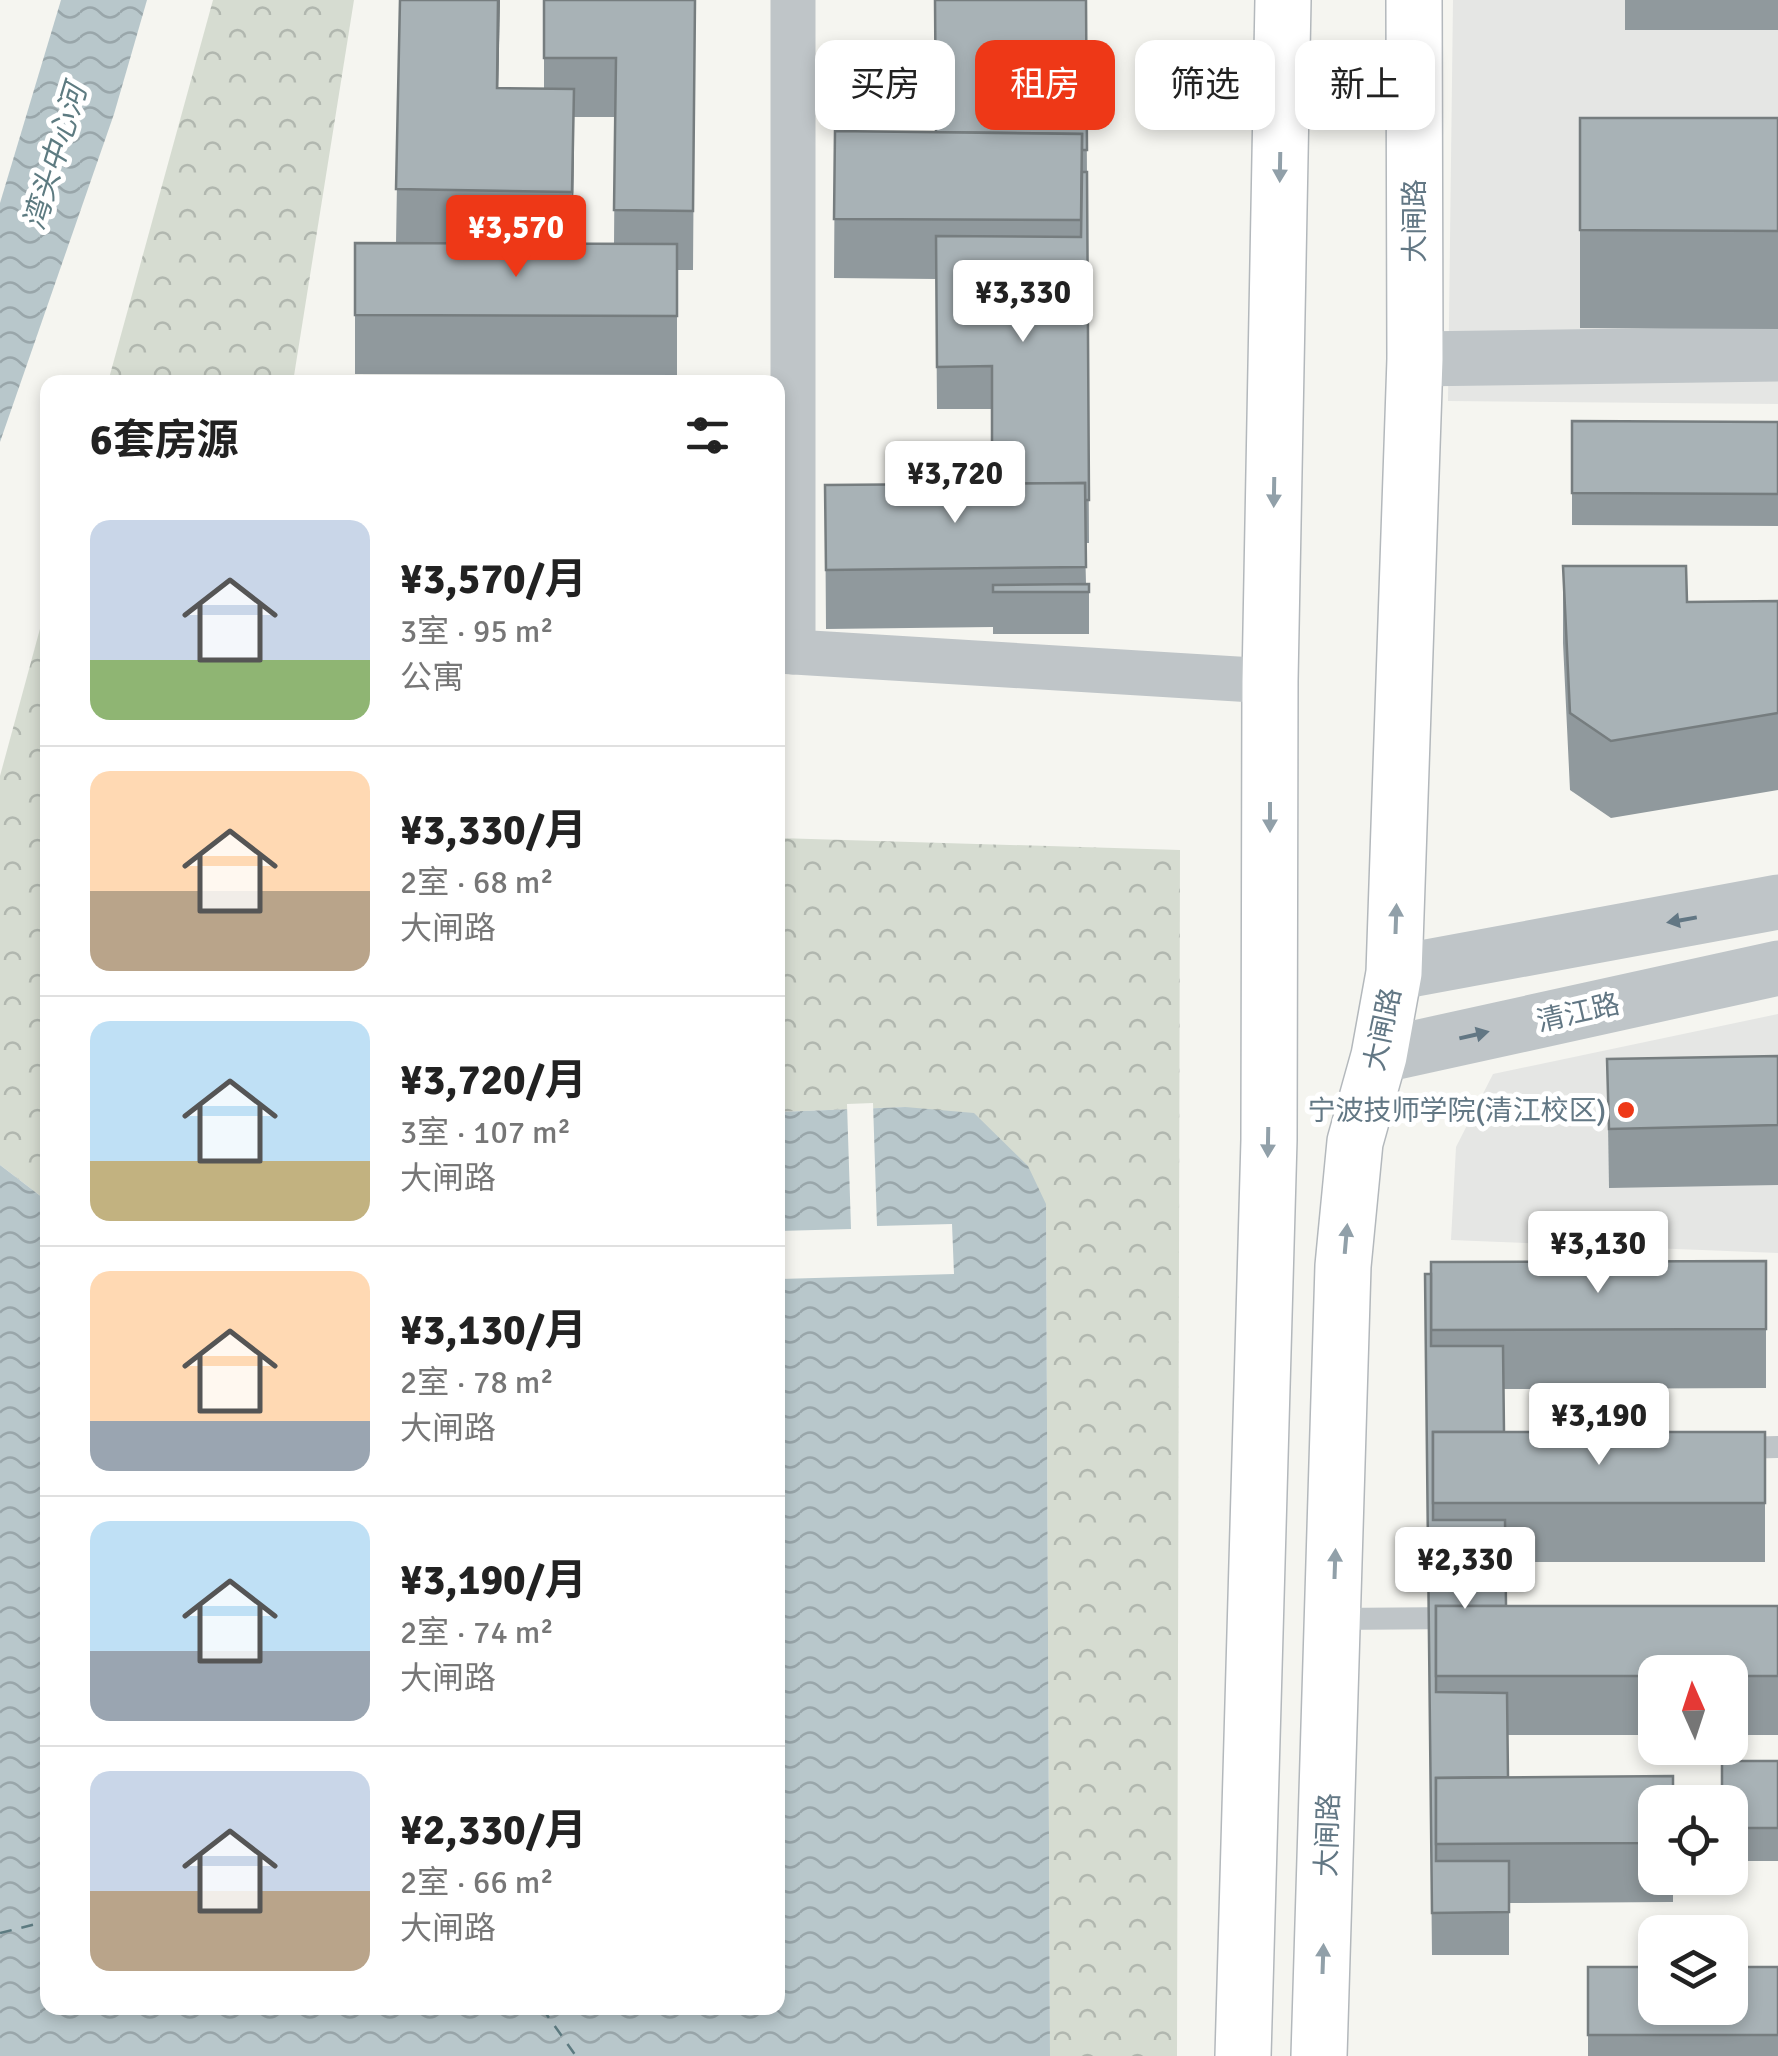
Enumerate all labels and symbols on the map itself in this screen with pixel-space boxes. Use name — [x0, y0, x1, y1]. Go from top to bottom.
water label: 湾头中心河 — [16, 75, 97, 234]
one-way arrow — [1271, 152, 1287, 184]
street label: 大闸路 — [1398, 179, 1432, 263]
pin: ¥3,570 — [435, 195, 597, 280]
pin: ¥3,330 — [942, 260, 1104, 345]
pin: ¥3,720 — [874, 441, 1036, 526]
one-way arrow — [1265, 477, 1281, 509]
one-way arrow — [1262, 802, 1278, 834]
one-way arrow — [1388, 903, 1404, 935]
one-way arrow — [1666, 913, 1697, 928]
street label: 大闸路 — [1358, 985, 1408, 1074]
street label: 清江路 — [1533, 987, 1623, 1039]
one-way arrow — [1459, 1027, 1490, 1042]
place label: 宁波技师学院(清江校区) — [1307, 1094, 1606, 1128]
marker: 宁波技师学院(清江校区) — [1615, 1099, 1637, 1121]
one-way arrow — [1260, 1127, 1276, 1159]
pin: ¥3,130 — [1517, 1211, 1679, 1296]
one-way arrow — [1338, 1223, 1354, 1254]
pin: ¥3,190 — [1518, 1383, 1680, 1468]
pin: ¥2,330 — [1384, 1527, 1546, 1612]
one-way arrow — [1328, 1547, 1344, 1579]
north arrow — [1638, 1655, 1748, 1765]
street label: 大闸路 — [1310, 1792, 1346, 1878]
one-way arrow — [1315, 1942, 1331, 1974]

